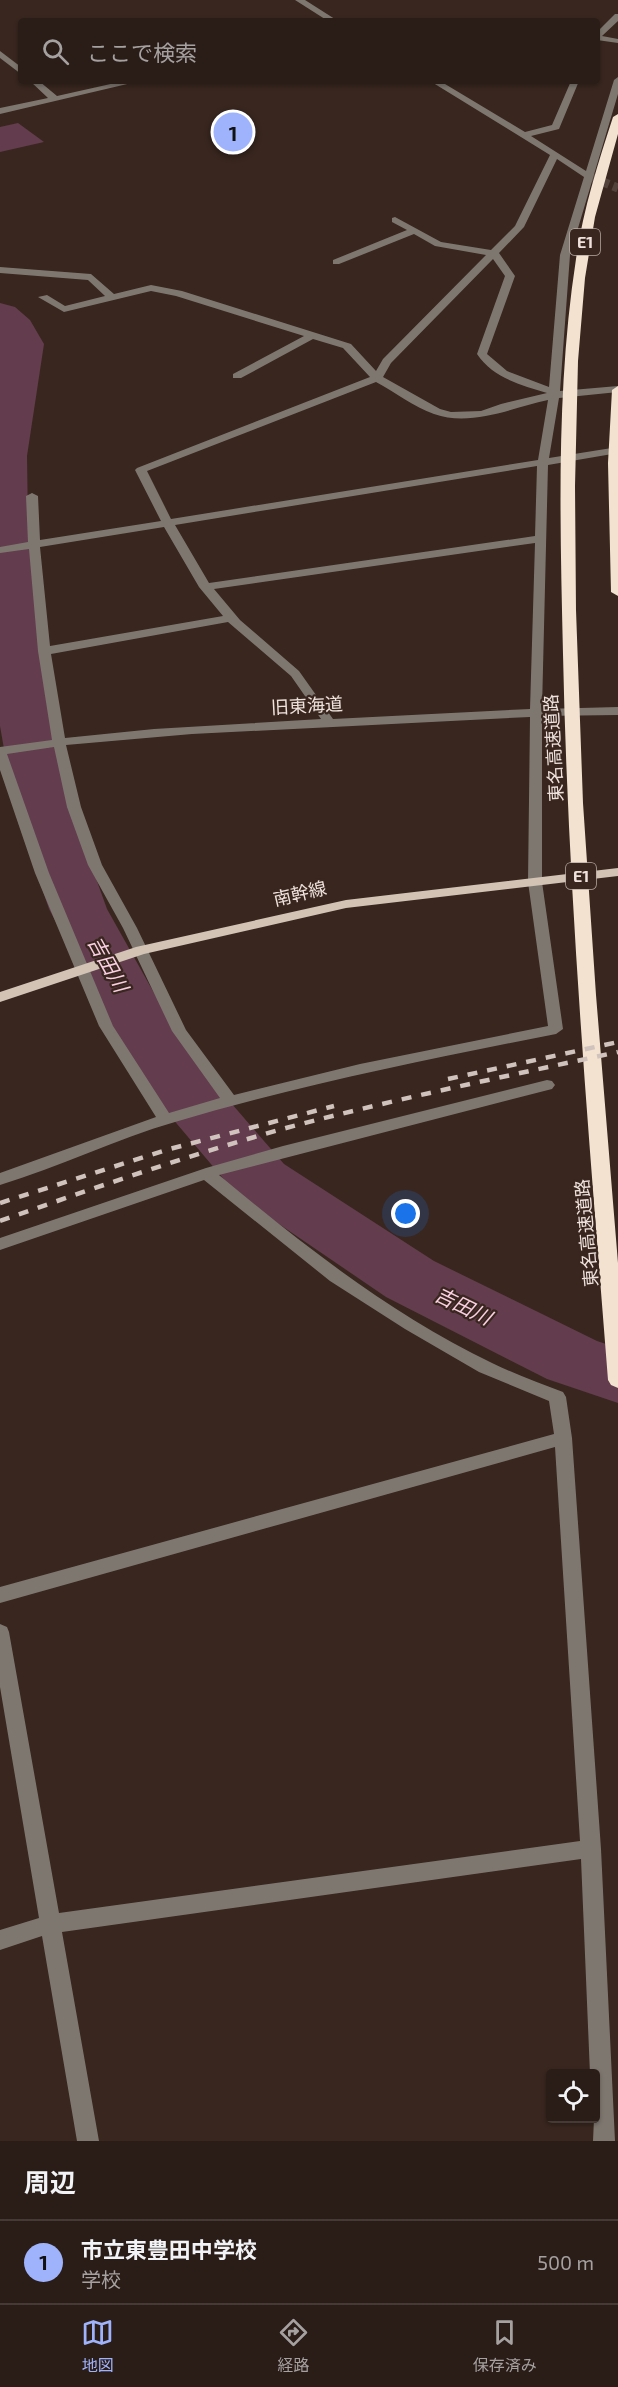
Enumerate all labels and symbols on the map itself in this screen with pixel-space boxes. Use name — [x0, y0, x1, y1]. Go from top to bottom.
pin: 1 — [214, 110, 252, 154]
road number: E1 — [570, 229, 600, 255]
street label: 旧東海道 — [270, 692, 343, 718]
street label: 東名高速道路 — [539, 694, 567, 803]
road number: E1 — [566, 863, 596, 889]
street label: 南幹線 — [271, 876, 329, 910]
water label: 吉田川 — [84, 931, 135, 997]
street label: 東名高速道路 — [570, 1178, 602, 1288]
your location — [391, 1199, 420, 1228]
water label: 吉田川 — [431, 1281, 497, 1330]

